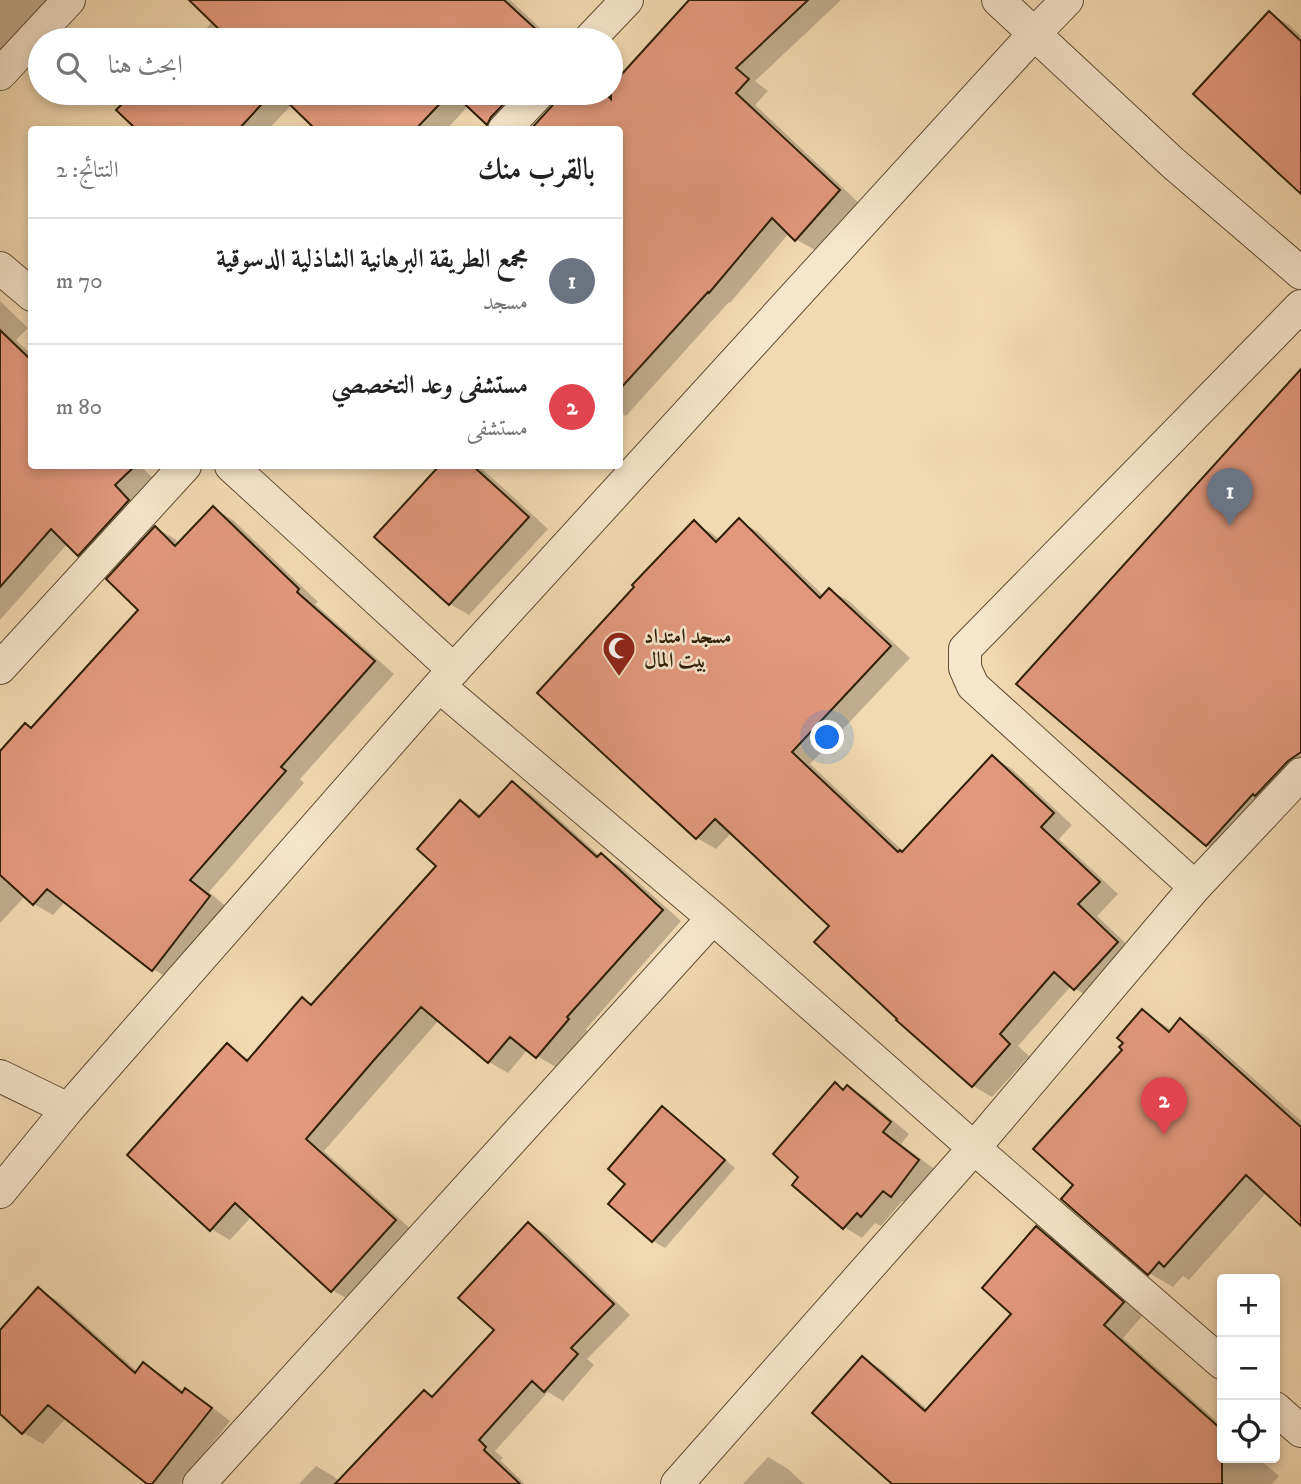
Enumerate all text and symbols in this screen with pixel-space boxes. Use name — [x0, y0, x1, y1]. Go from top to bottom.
search box — [28, 28, 623, 105]
icon: search — [52, 48, 90, 86]
text: ابحث هنا — [108, 49, 183, 82]
text: بالقرب منك — [478, 152, 595, 189]
text: النتائج: 2 — [56, 156, 119, 185]
text: مجمع الطريقة البرهانية الشاذلية الدسوقية — [216, 243, 528, 276]
text: 70 m — [56, 267, 103, 296]
text: 1 — [568, 267, 576, 296]
text: مسجد — [483, 288, 528, 317]
text: مستشفى وعد التخصصي — [331, 369, 528, 402]
text: 80 m — [56, 393, 102, 422]
text: 2 — [566, 393, 578, 422]
text: مستشفى — [467, 414, 528, 443]
pin: 1 — [1207, 468, 1253, 526]
place label: مسجد امتداد بيت المال — [644, 624, 731, 674]
mosque icon: مسجد امتداد بيت المال — [600, 629, 638, 678]
your location — [810, 720, 844, 754]
pin: 2 — [1141, 1077, 1187, 1135]
map controls — [1217, 1274, 1280, 1463]
button: + — [1217, 1274, 1280, 1337]
button: − — [1217, 1337, 1280, 1400]
button: locate — [1217, 1400, 1280, 1463]

